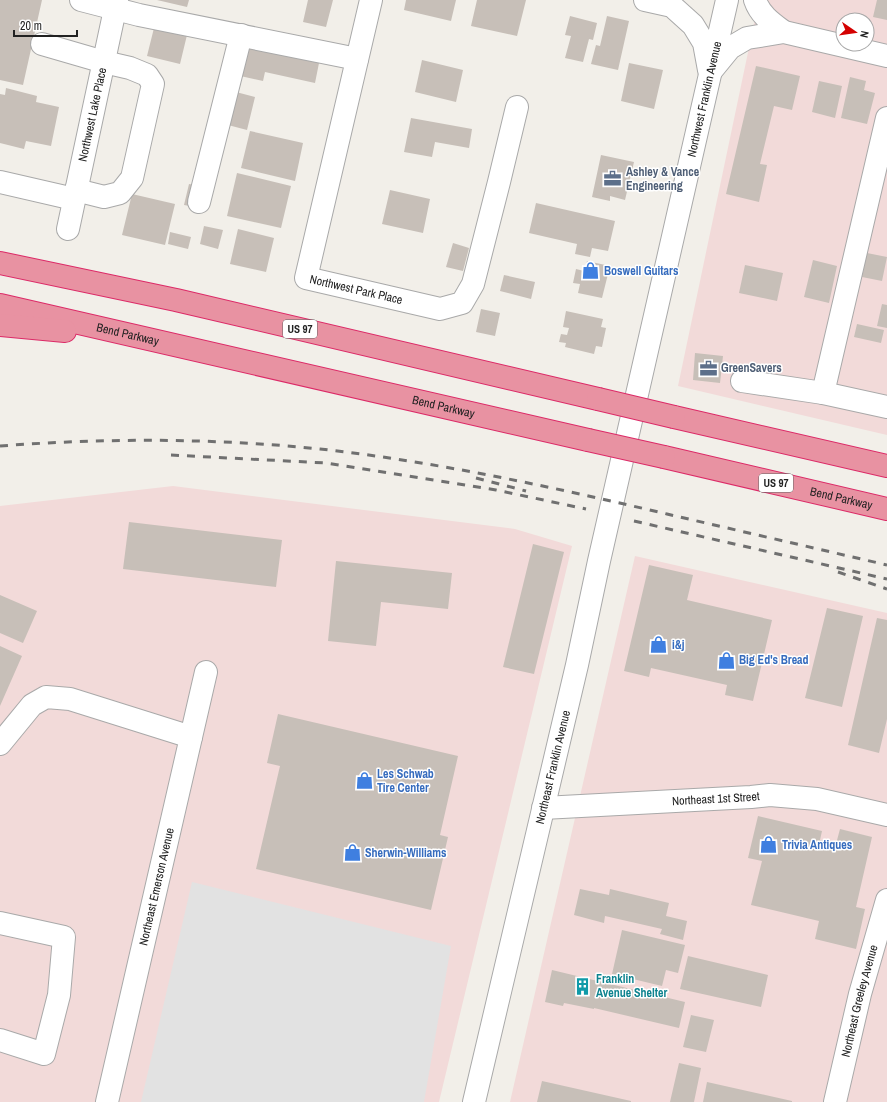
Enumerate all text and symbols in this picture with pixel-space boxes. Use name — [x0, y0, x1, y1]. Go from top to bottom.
scale bar — [14, 12, 77, 38]
north arrow — [835, 12, 875, 52]
text: 20 m — [20, 18, 42, 34]
text: N — [857, 30, 872, 39]
street label: Northwest Franklin Avenue — [683, 40, 725, 159]
street label: Northwest Lake Place — [75, 66, 110, 163]
place label: Ashley & Vance Engineering — [626, 164, 700, 194]
office icon: Ashley & Vance Engineering — [603, 169, 623, 189]
shop icon: Boswell Guitars — [581, 261, 601, 281]
place label: Boswell Guitars — [604, 263, 679, 279]
street label: Northwest Park Place — [308, 271, 404, 308]
street label: Bend Parkway — [95, 319, 161, 349]
road number: US 97 — [283, 320, 317, 338]
office icon: GreenSavers — [698, 358, 718, 378]
place label: GreenSavers — [721, 360, 782, 376]
street label: Bend Parkway — [411, 392, 476, 422]
road number: US 97 — [759, 474, 793, 492]
street label: Bend Parkway — [808, 483, 874, 513]
shop icon: i&j — [649, 635, 669, 655]
place label: i&j — [672, 637, 685, 653]
shop icon: Big Ed's Bread — [716, 650, 736, 670]
place label: Big Ed's Bread — [739, 652, 809, 668]
street label: Northeast Franklin Avenue — [532, 709, 574, 826]
place label: Les Schwab Tire Center — [377, 766, 434, 796]
shop icon: Les Schwab Tire Center — [354, 771, 374, 791]
street label: Northeast 1st Street — [672, 788, 761, 809]
street label: Northeast Emerson Avenue — [135, 826, 178, 947]
shop icon: Trivia Antiques — [759, 835, 779, 855]
place label: Trivia Antiques — [782, 837, 853, 853]
shop icon: Sherwin-Williams — [342, 843, 362, 863]
place label: Sherwin-Williams — [365, 845, 447, 861]
street label: Northeast Greeley Avenue — [838, 943, 882, 1059]
place label: Franklin Avenue Shelter — [596, 971, 667, 1001]
building icon: Franklin Avenue Shelter — [573, 976, 593, 996]

